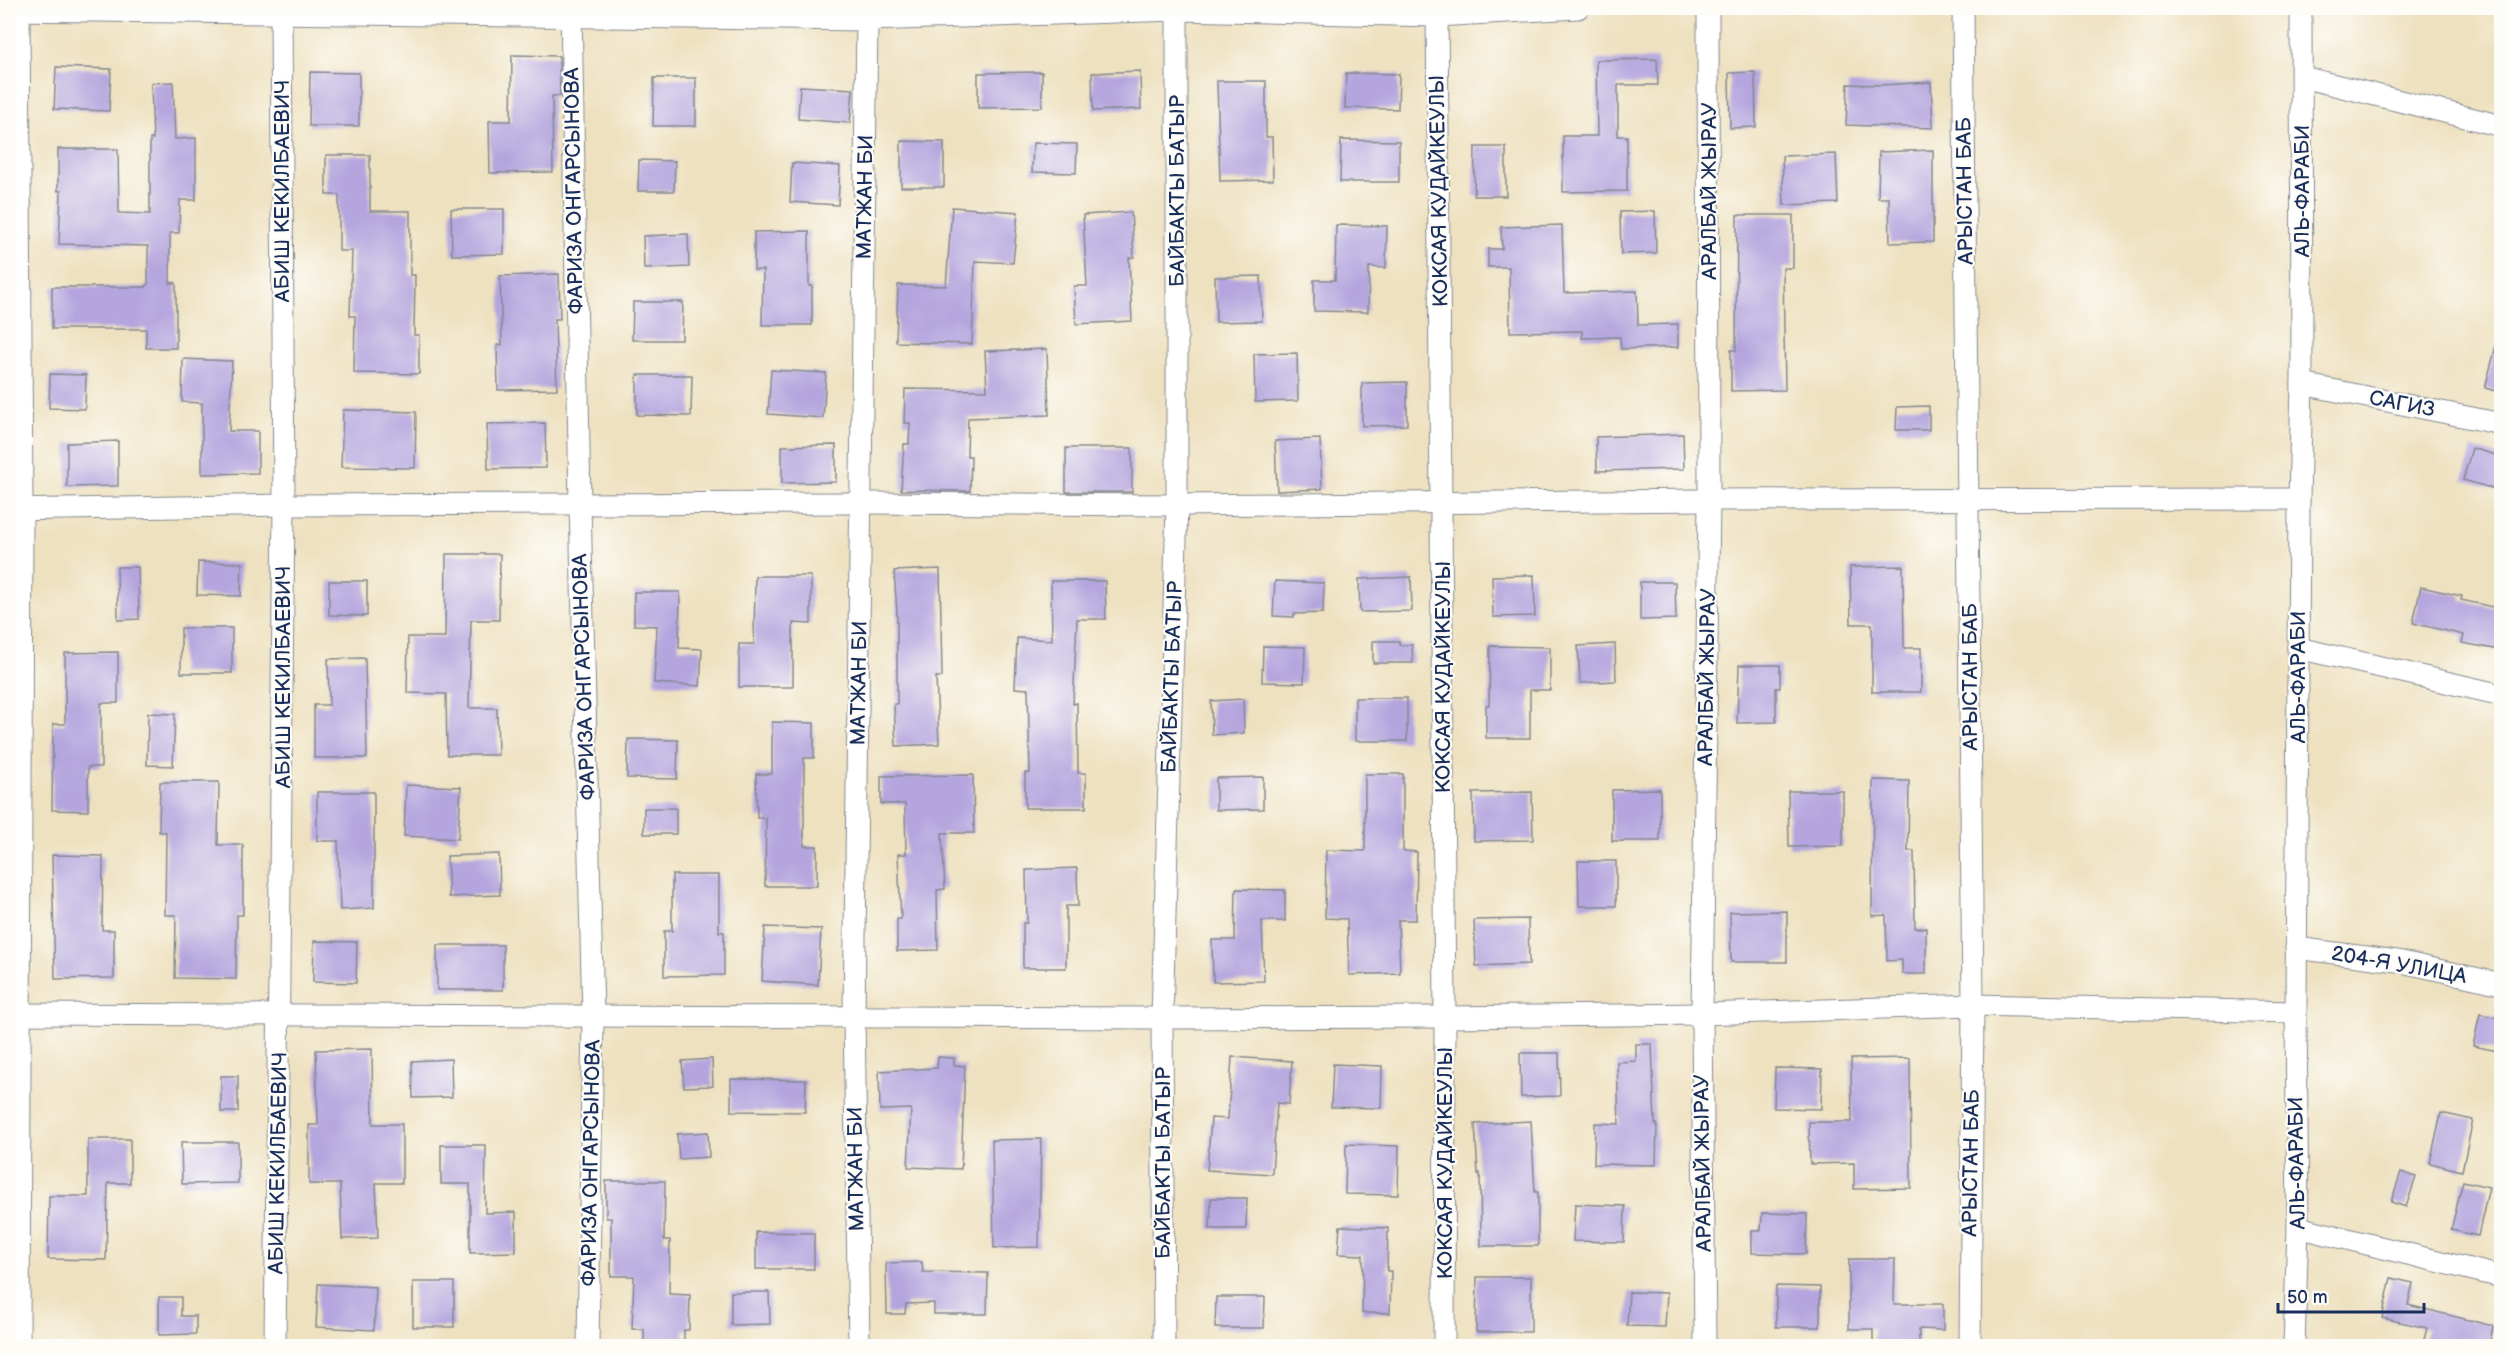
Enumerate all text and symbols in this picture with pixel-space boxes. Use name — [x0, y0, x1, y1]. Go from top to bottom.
street label: ФАРИЗА ОНГАРСЫНОВА — [559, 67, 589, 314]
street label: КОКСАЯ КУДАЙКЕУЛЫ — [1424, 75, 1454, 307]
street label: АБИШ КЕКИЛБАЕВИЧ — [270, 80, 295, 303]
street label: БАЙБАКТЫ БАТЫР — [1165, 94, 1190, 287]
street label: АРАЛБАЙ ЖЫРАУ — [1697, 102, 1722, 281]
street label: АРЫСТАН БАБ — [1951, 117, 1979, 266]
street label: АЛЬ-ФАРАБИ — [2290, 125, 2315, 258]
street label: МАТЖАН БИ — [851, 134, 879, 260]
street label: САГИЗ — [2367, 385, 2437, 423]
street label: ФАРИЗА ОНГАРСЫНОВА — [567, 553, 601, 801]
street label: КОКСАЯ КУДАЙКЕУЛЫ — [1431, 561, 1456, 793]
street label: АБИШ КЕКИЛБАЕВИЧ — [271, 566, 296, 789]
street label: БАЙБАКТЫ БАТЫР — [1156, 580, 1188, 773]
street label: АРАЛБАЙ ЖЫРАУ — [1693, 588, 1721, 767]
street label: АРЫСТАН БАБ — [1958, 603, 1983, 752]
street label: АЛЬ-ФАРАБИ — [2286, 611, 2311, 744]
street label: МАТЖАН БИ — [845, 620, 873, 746]
street label: 204-Я УЛИЦА — [2329, 941, 2469, 989]
street label: ФАРИЗА ОНГАРСЫНОВА — [576, 1039, 606, 1286]
street label: КОКСАЯ КУДАЙКЕУЛЫ — [1433, 1047, 1458, 1279]
street label: АБИШ КЕКИЛБАЕВИЧ — [264, 1052, 292, 1275]
street label: БАЙБАКТЫ БАТЫР — [1151, 1066, 1176, 1259]
street label: АРАЛБАЙ ЖЫРАУ — [1689, 1074, 1717, 1253]
street label: АРЫСТАН БАБ — [1957, 1089, 1985, 1238]
street label: АЛЬ-ФАРАБИ — [2283, 1096, 2311, 1231]
street label: МАТЖАН БИ — [842, 1106, 870, 1232]
scale bar — [2278, 1276, 2424, 1314]
text: 50 m — [2287, 1287, 2328, 1308]

